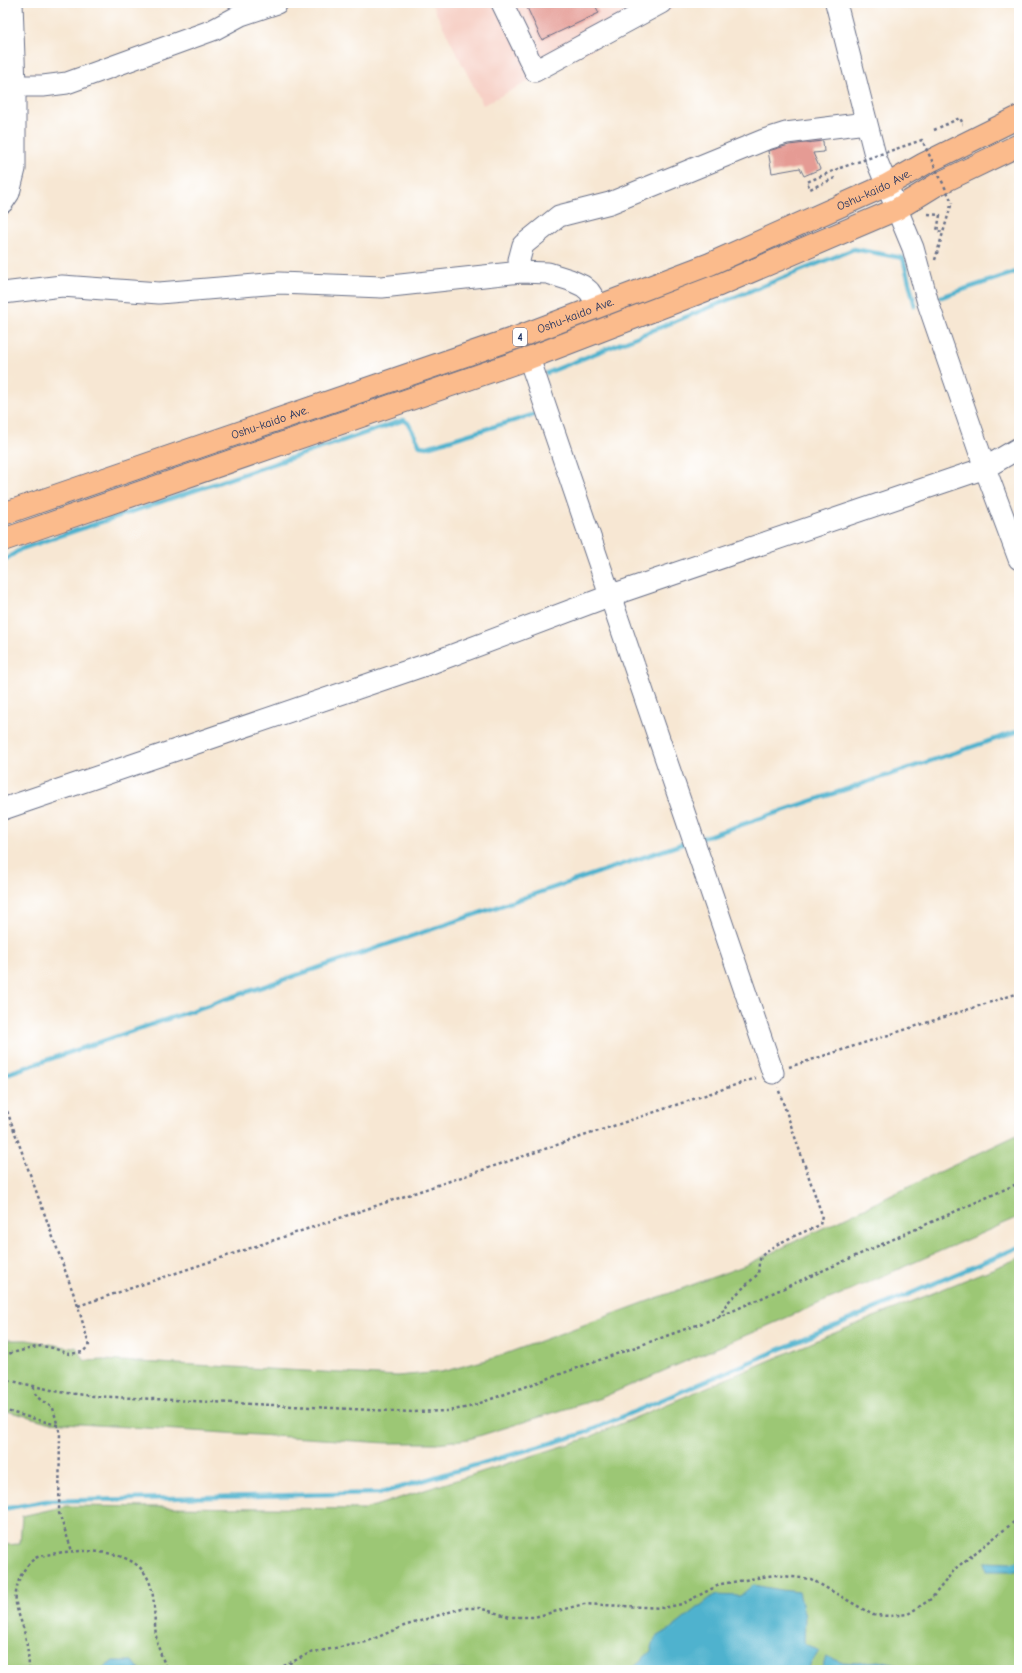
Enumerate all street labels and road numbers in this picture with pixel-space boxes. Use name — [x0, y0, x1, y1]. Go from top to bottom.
street label: Oshu-kaido Ave. — [835, 166, 914, 214]
street label: Oshu-kaido Ave. — [535, 294, 616, 336]
road number: 4 — [513, 328, 527, 346]
street label: Oshu-kaido Ave. — [229, 403, 310, 442]

